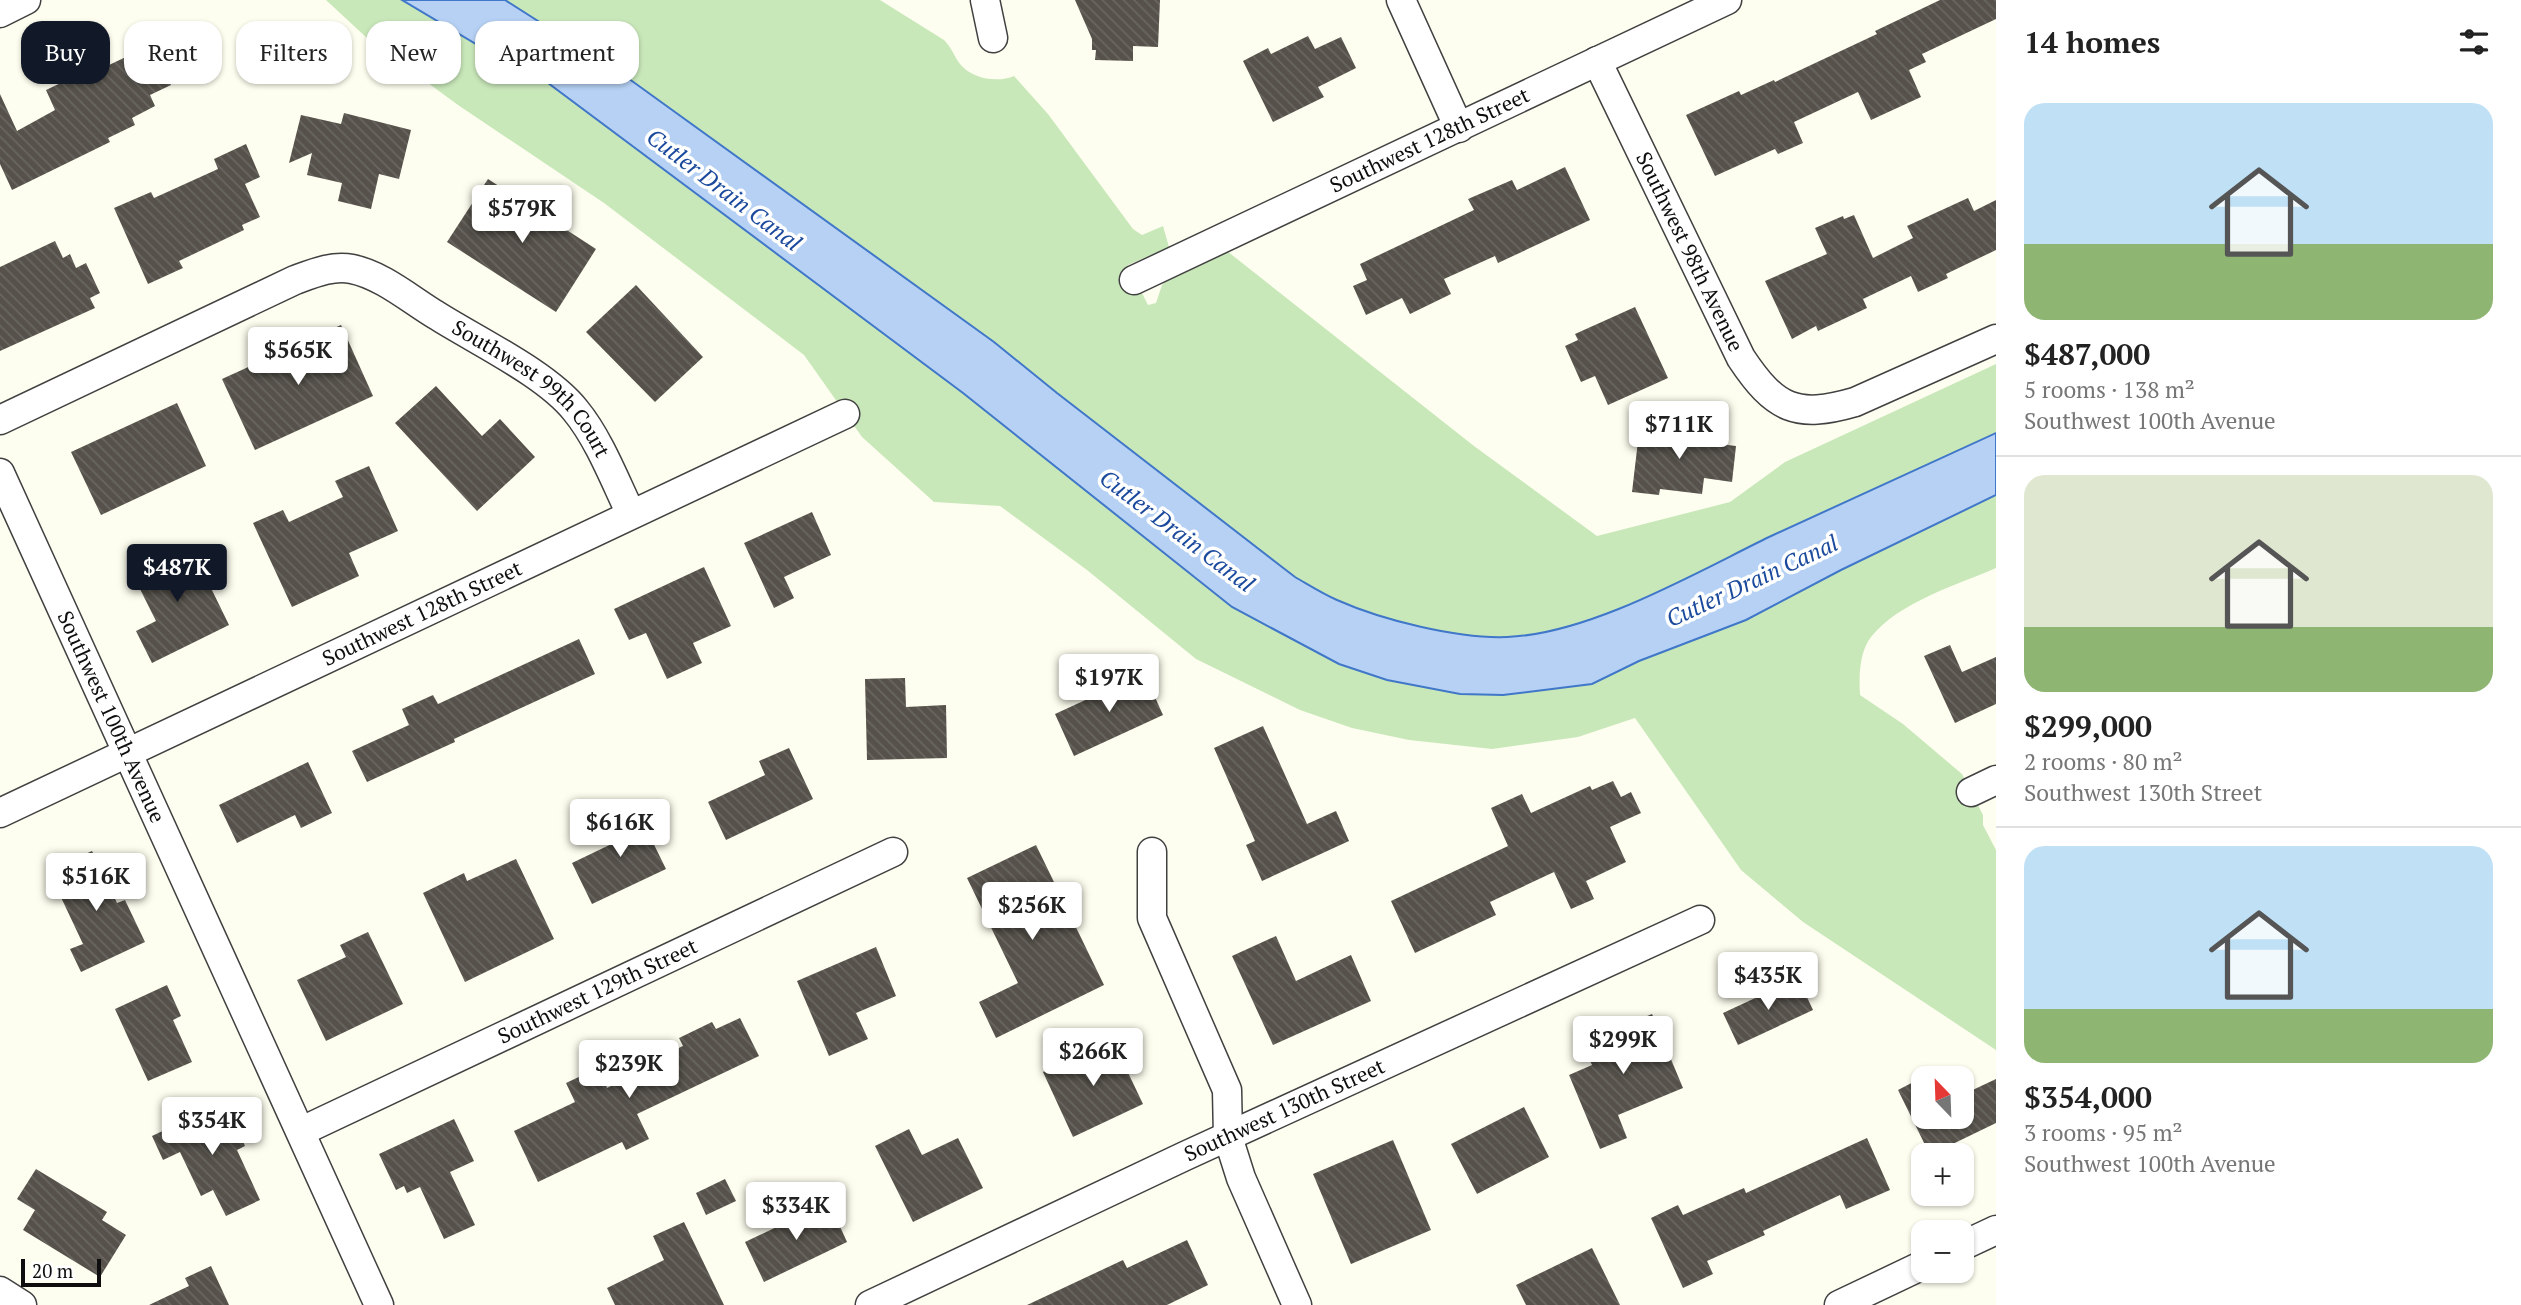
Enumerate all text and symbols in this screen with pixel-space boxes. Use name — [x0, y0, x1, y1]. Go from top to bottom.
chip: Buy — [21, 21, 110, 84]
chip: Rent — [124, 21, 222, 84]
chip: Filters — [236, 21, 352, 84]
chip: New — [366, 21, 461, 84]
chip: Apartment — [475, 21, 639, 84]
text: 14 homes — [2024, 22, 2160, 62]
icon: filters — [2455, 23, 2493, 61]
street label: Southwest 128th Street — [1325, 80, 1534, 199]
water label: Cutler Drain Canal — [641, 121, 809, 258]
street label: Southwest 98th Avenue — [1630, 147, 1751, 356]
icon: home — [2196, 149, 2322, 275]
pin: $579K — [473, 186, 571, 245]
text: $579K — [488, 192, 556, 223]
street label: Southwest 99th Court — [447, 313, 617, 462]
pin: $565K — [249, 328, 347, 387]
text: $565K — [264, 334, 332, 365]
text: $487,000 — [2024, 334, 2150, 374]
text: 5 rooms · 138 m² — [2024, 374, 2195, 405]
pin: $711K — [1630, 402, 1728, 461]
text: Southwest 100th Avenue — [2024, 405, 2276, 436]
text: $711K — [1645, 408, 1713, 439]
water label: Cutler Drain Canal — [1094, 462, 1262, 599]
icon: home — [2196, 521, 2322, 647]
water label: Cutler Drain Canal — [1661, 527, 1843, 634]
pin: $487K — [128, 544, 226, 604]
text: $487K — [143, 551, 211, 582]
street label: Southwest 128th Street — [317, 553, 526, 672]
street label: Southwest 100th Avenue — [52, 606, 172, 827]
pin: $197K — [1060, 654, 1158, 714]
text: $197K — [1075, 661, 1143, 692]
text: $299,000 — [2024, 706, 2152, 746]
text: 2 rooms · 80 m² — [2024, 746, 2183, 777]
text: Southwest 130th Street — [2024, 777, 2262, 808]
pin: $616K — [571, 800, 669, 859]
text: $616K — [586, 806, 654, 837]
pin: $516K — [47, 853, 145, 913]
text: $516K — [62, 860, 130, 891]
pin: $256K — [983, 883, 1081, 942]
text: $256K — [998, 889, 1066, 920]
icon: home — [2196, 892, 2322, 1018]
street label: Southwest 129th Street — [493, 931, 702, 1050]
pin: $435K — [1719, 953, 1817, 1012]
text: $435K — [1734, 959, 1802, 990]
pin: $299K — [1574, 1016, 1672, 1076]
text: $299K — [1589, 1023, 1657, 1054]
pin: $266K — [1044, 1028, 1142, 1088]
text: $266K — [1059, 1035, 1127, 1066]
pin: $239K — [580, 1040, 678, 1100]
text: $239K — [595, 1047, 663, 1078]
street label: Southwest 130th Street — [1179, 1051, 1389, 1168]
north arrow — [1911, 1066, 1974, 1129]
map controls — [1911, 1066, 1974, 1283]
text: $354,000 — [2024, 1077, 2152, 1117]
pin: $354K — [163, 1098, 261, 1157]
text: $354K — [178, 1104, 246, 1135]
text: 3 rooms · 95 m² — [2024, 1117, 2183, 1148]
button: + — [1911, 1143, 1974, 1206]
text: Southwest 100th Avenue — [2024, 1148, 2276, 1179]
pin: $334K — [747, 1182, 845, 1242]
text: $334K — [762, 1189, 830, 1220]
button: − — [1911, 1220, 1974, 1283]
scale bar — [21, 1256, 102, 1288]
text: 20 m — [32, 1258, 73, 1283]

